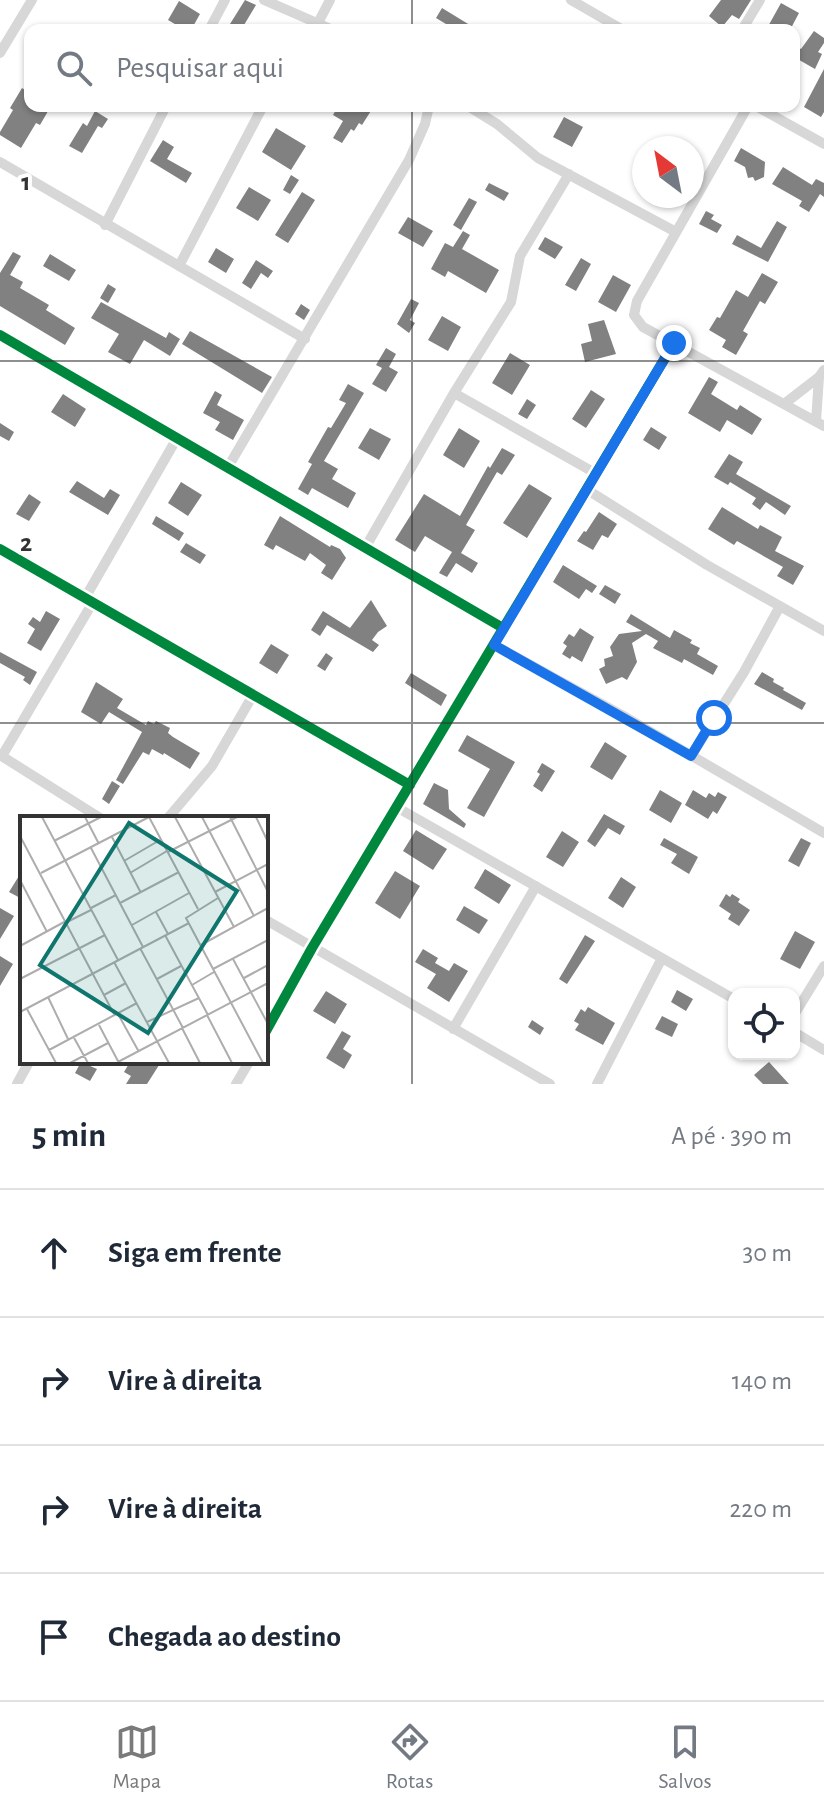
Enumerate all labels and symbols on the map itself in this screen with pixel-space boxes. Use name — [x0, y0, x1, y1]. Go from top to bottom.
north arrow — [632, 136, 704, 208]
text: 1 — [21, 169, 31, 195]
route end — [656, 325, 692, 361]
text: 2 — [20, 530, 32, 556]
route start — [696, 700, 732, 736]
inset map — [20, 816, 268, 1064]

